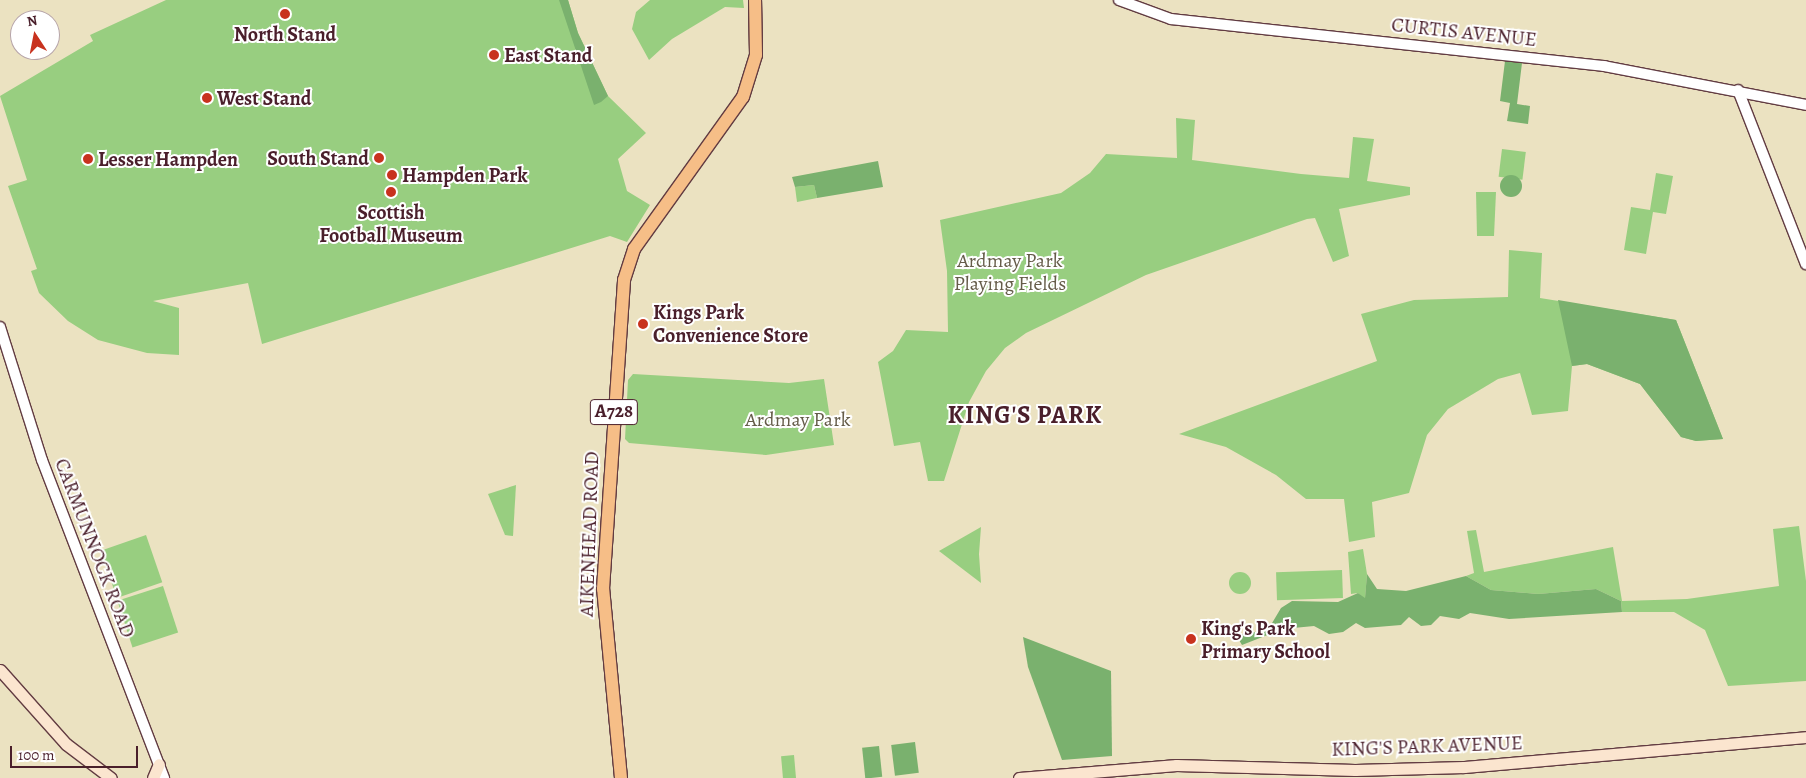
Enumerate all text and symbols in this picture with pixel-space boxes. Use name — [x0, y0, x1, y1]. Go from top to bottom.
marker: North Stand — [279, 8, 291, 20]
north arrow — [10, 10, 60, 60]
text: N — [25, 10, 39, 31]
street label: CURTIS AVENUE — [1390, 12, 1538, 52]
place label: North Stand — [234, 22, 336, 46]
place label: East Stand — [504, 43, 593, 67]
marker: East Stand — [488, 49, 500, 61]
place label: West Stand — [217, 86, 311, 110]
marker: West Stand — [201, 92, 213, 104]
place label: South Stand — [267, 146, 369, 170]
place label: Lesser Hampden — [98, 147, 238, 171]
marker: South Stand — [373, 152, 385, 164]
marker: Lesser Hampden — [82, 153, 94, 165]
place label: Hampden Park — [402, 163, 528, 187]
marker: Hampden Park — [386, 169, 398, 181]
marker: Scottish Football Museum — [385, 186, 397, 198]
place label: Scottish Football Museum — [319, 200, 463, 247]
park label: Ardmay Park Playing Fields — [954, 248, 1066, 295]
place label: Kings Park Convenience Store — [653, 300, 808, 347]
marker: Kings Park Convenience Store — [637, 318, 649, 330]
road number: A728 — [589, 396, 639, 428]
district label: KING'S PARK — [946, 400, 1104, 430]
park label: Ardmay Park — [745, 407, 851, 431]
street label: AIKENHEAD ROAD — [574, 451, 604, 617]
street label: CARMUNNOCK ROAD — [50, 455, 140, 641]
place label: King's Park Primary School — [1201, 616, 1330, 663]
marker: King's Park Primary School — [1185, 633, 1197, 645]
street label: KING'S PARK AVENUE — [1331, 731, 1523, 761]
scale bar — [12, 736, 140, 768]
text: 100 m — [18, 745, 55, 765]

